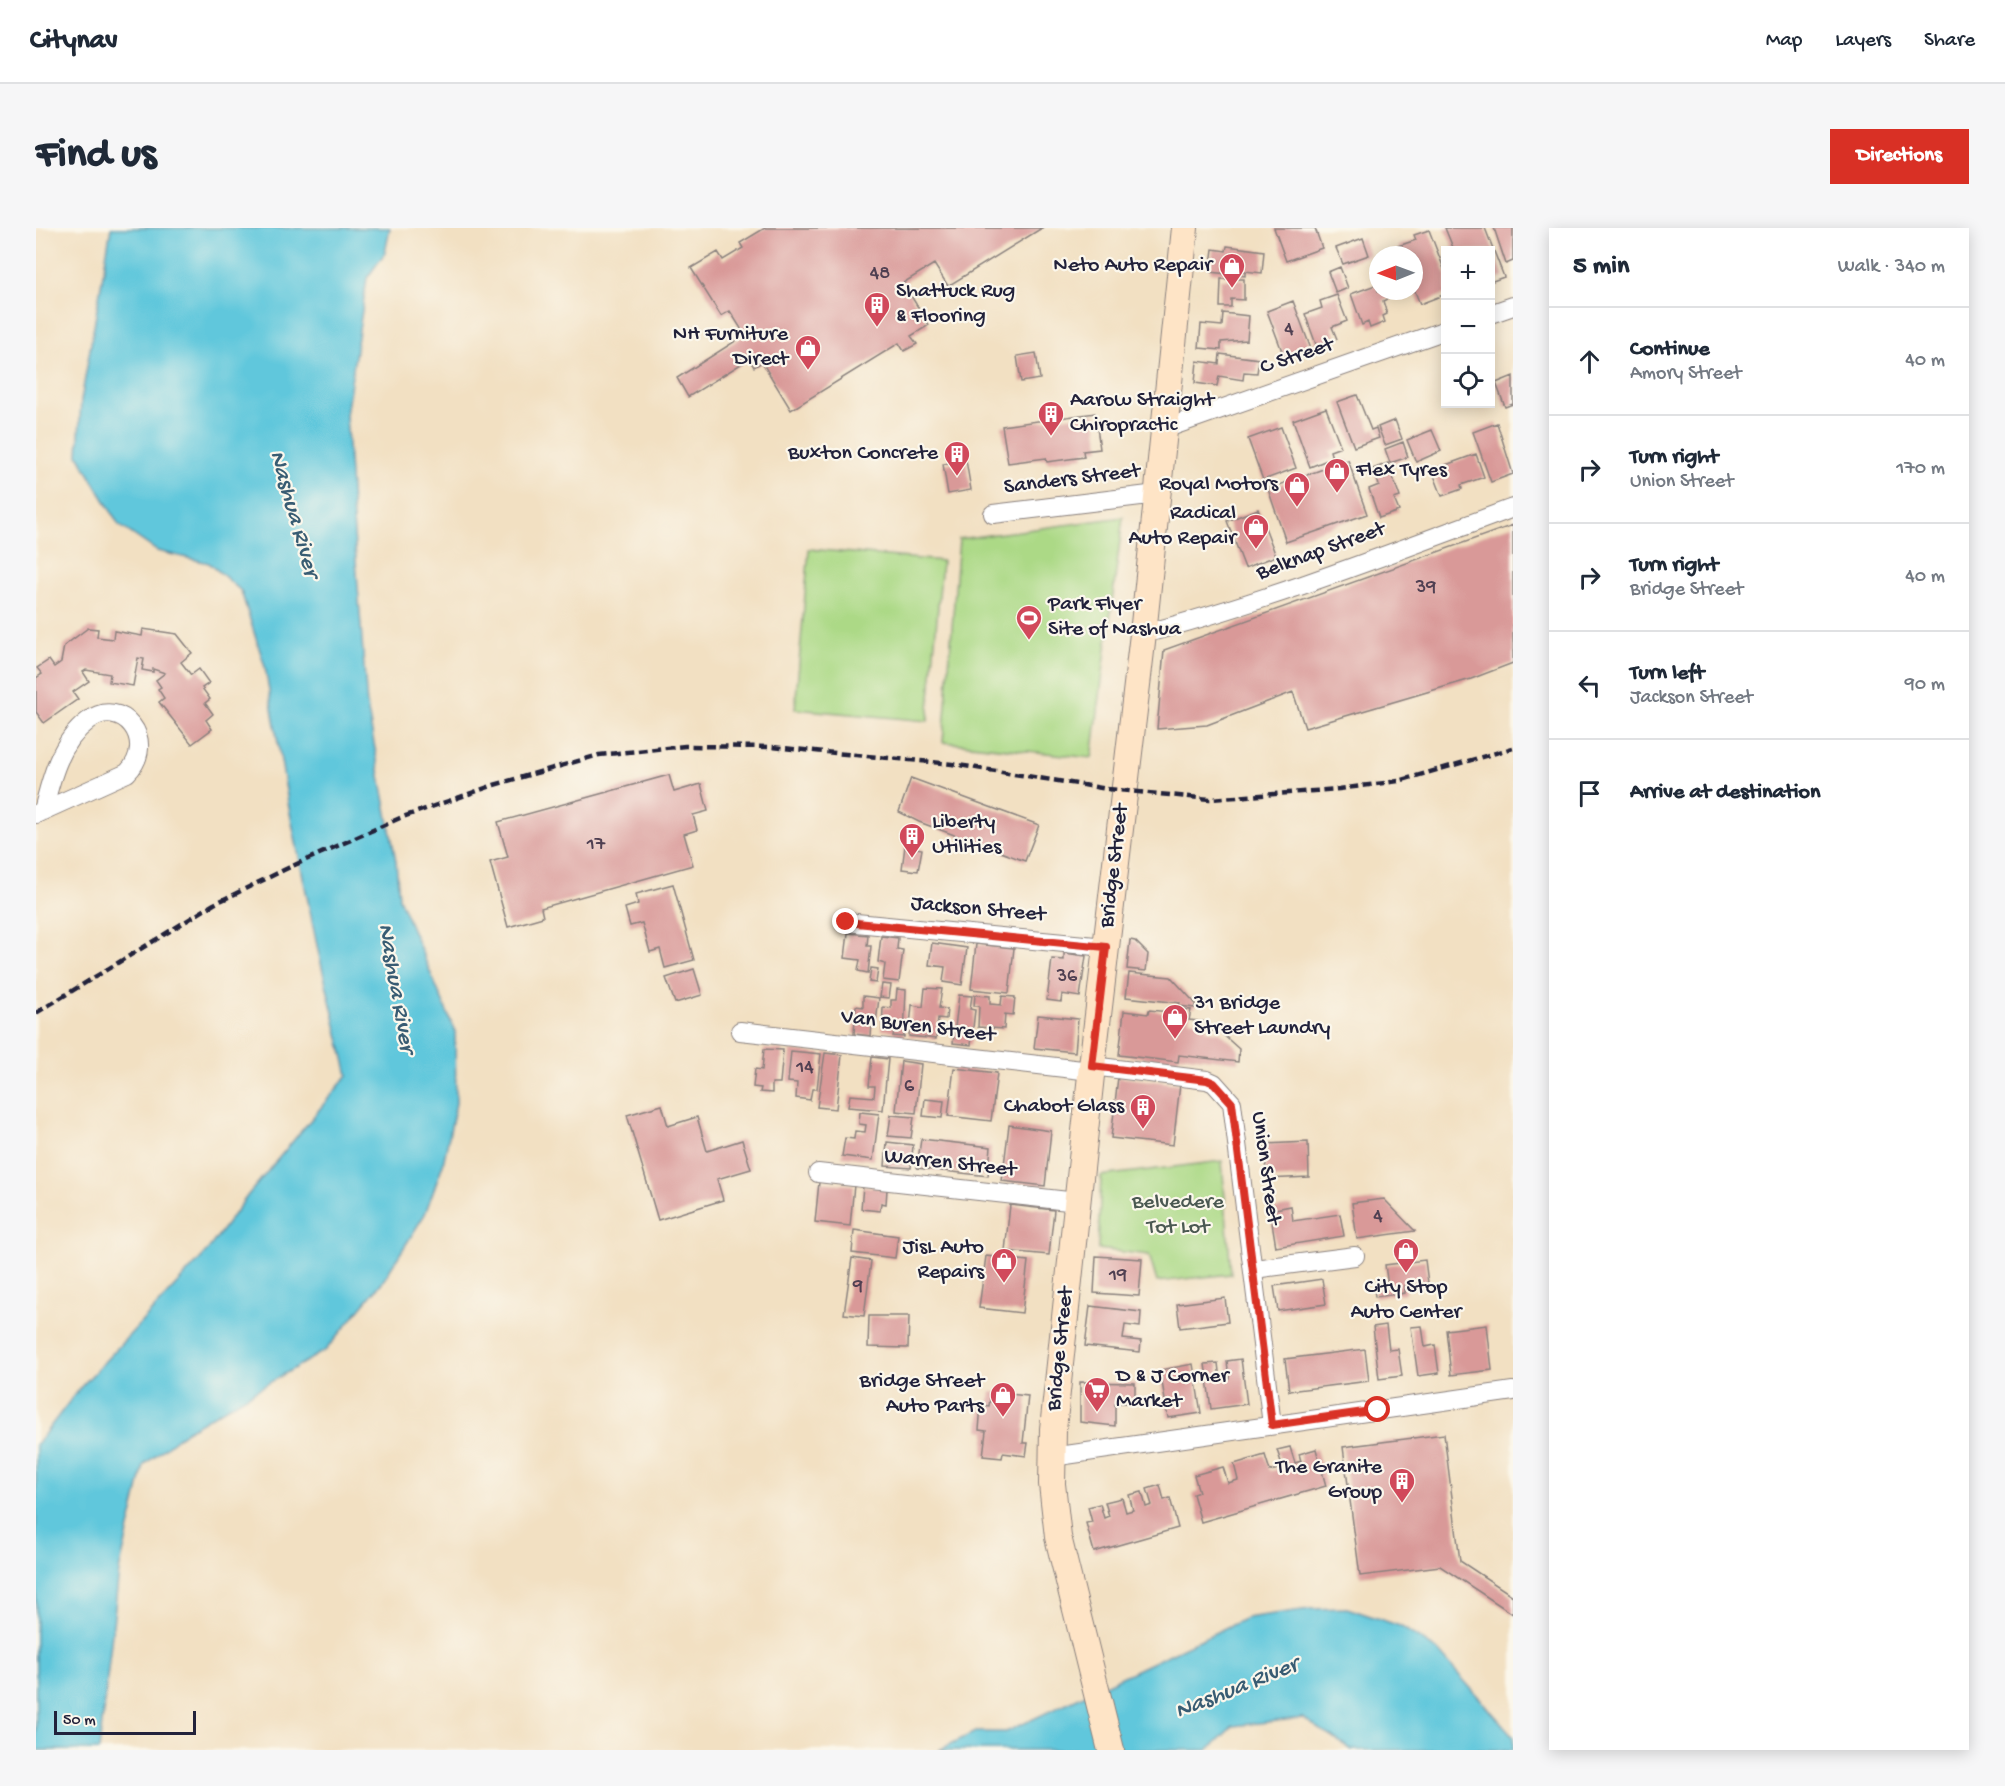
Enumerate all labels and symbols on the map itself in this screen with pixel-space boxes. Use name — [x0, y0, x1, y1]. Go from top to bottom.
north arrow — [1369, 246, 1423, 300]
shop icon: Neto Auto Repair — [1217, 251, 1247, 289]
place label: Neto Auto Repair — [1053, 253, 1214, 279]
house number: 48 — [870, 263, 890, 286]
place label: Shattuck Rug & Flooring — [896, 279, 1015, 330]
building icon: Shattuck Rug & Flooring — [862, 290, 892, 328]
house number: 4 — [1284, 319, 1294, 342]
place label: NH Furniture Direct — [673, 322, 790, 373]
street label: C Street — [1257, 332, 1339, 382]
shop icon: NH Furniture Direct — [793, 333, 823, 371]
place label: Aarow Straight Chiropractic — [1070, 388, 1216, 439]
building icon: Aarow Straight Chiropractic — [1036, 399, 1066, 437]
building icon: Buxton Concrete — [942, 439, 972, 477]
place label: Buxton Concrete — [787, 441, 939, 467]
water label: Nashua River — [261, 447, 326, 585]
shop icon: Flex Tyres — [1322, 456, 1352, 494]
place label: Flex Tyres — [1355, 458, 1448, 484]
street label: Sanders Street — [1002, 459, 1144, 501]
shop icon: Royal Motors — [1282, 470, 1312, 508]
place label: Royal Motors — [1159, 472, 1279, 498]
place label: Radical Auto Repair — [1129, 501, 1238, 552]
shop icon: Radical Auto Repair — [1241, 512, 1271, 550]
street label: Belknap Street — [1252, 516, 1391, 588]
house number: 39 — [1415, 577, 1436, 600]
place label: Park Flyer Site of Nashua — [1047, 592, 1182, 643]
sports icon: Park Flyer Site of Nashua — [1014, 603, 1044, 641]
street label: Bridge Street — [1094, 801, 1136, 930]
place label: Liberty Utilities — [932, 810, 1002, 861]
building icon: Liberty Utilities — [897, 821, 927, 859]
house number: 17 — [586, 834, 606, 857]
street label: Jackson Street — [910, 891, 1048, 929]
route end — [832, 908, 858, 934]
water label: Nashua River — [369, 921, 421, 1059]
house number: 36 — [1056, 966, 1078, 989]
place label: 31 Bridge Street Laundry — [1193, 991, 1331, 1042]
shop icon: 31 Bridge Street Laundry — [1160, 1002, 1190, 1040]
street label: Van Buren Street — [838, 1005, 999, 1050]
house number: 14 — [795, 1057, 814, 1080]
house number: 6 — [904, 1076, 915, 1099]
building icon: Chabot Glass — [1128, 1092, 1158, 1130]
place label: Chabot Glass — [1004, 1094, 1125, 1120]
street label: Union Street — [1244, 1110, 1286, 1228]
street label: Warren Street — [883, 1144, 1019, 1184]
park label: Belvedere Tot Lot — [1131, 1190, 1225, 1241]
house number: 4 — [1373, 1206, 1383, 1229]
place label: JisL Auto Repairs — [903, 1235, 985, 1286]
shop icon: City Stop Auto Center — [1391, 1236, 1421, 1274]
shop icon: JisL Auto Repairs — [989, 1246, 1019, 1284]
house number: 19 — [1108, 1265, 1127, 1288]
place label: City Stop Auto Center — [1351, 1275, 1464, 1326]
house number: 9 — [852, 1276, 863, 1299]
street label: Bridge Street — [1041, 1284, 1081, 1413]
place label: D & J Corner Market — [1114, 1364, 1231, 1415]
place label: Bridge Street Auto Parts — [859, 1369, 986, 1420]
supermarket icon: D & J Corner Market — [1082, 1375, 1112, 1413]
shop icon: Bridge Street Auto Parts — [988, 1380, 1018, 1418]
route start — [1364, 1396, 1390, 1422]
place label: The Granite Group — [1274, 1455, 1383, 1506]
building icon: The Granite Group — [1387, 1466, 1417, 1504]
water label: Nashua River — [1171, 1649, 1307, 1727]
scale bar — [54, 1708, 196, 1736]

